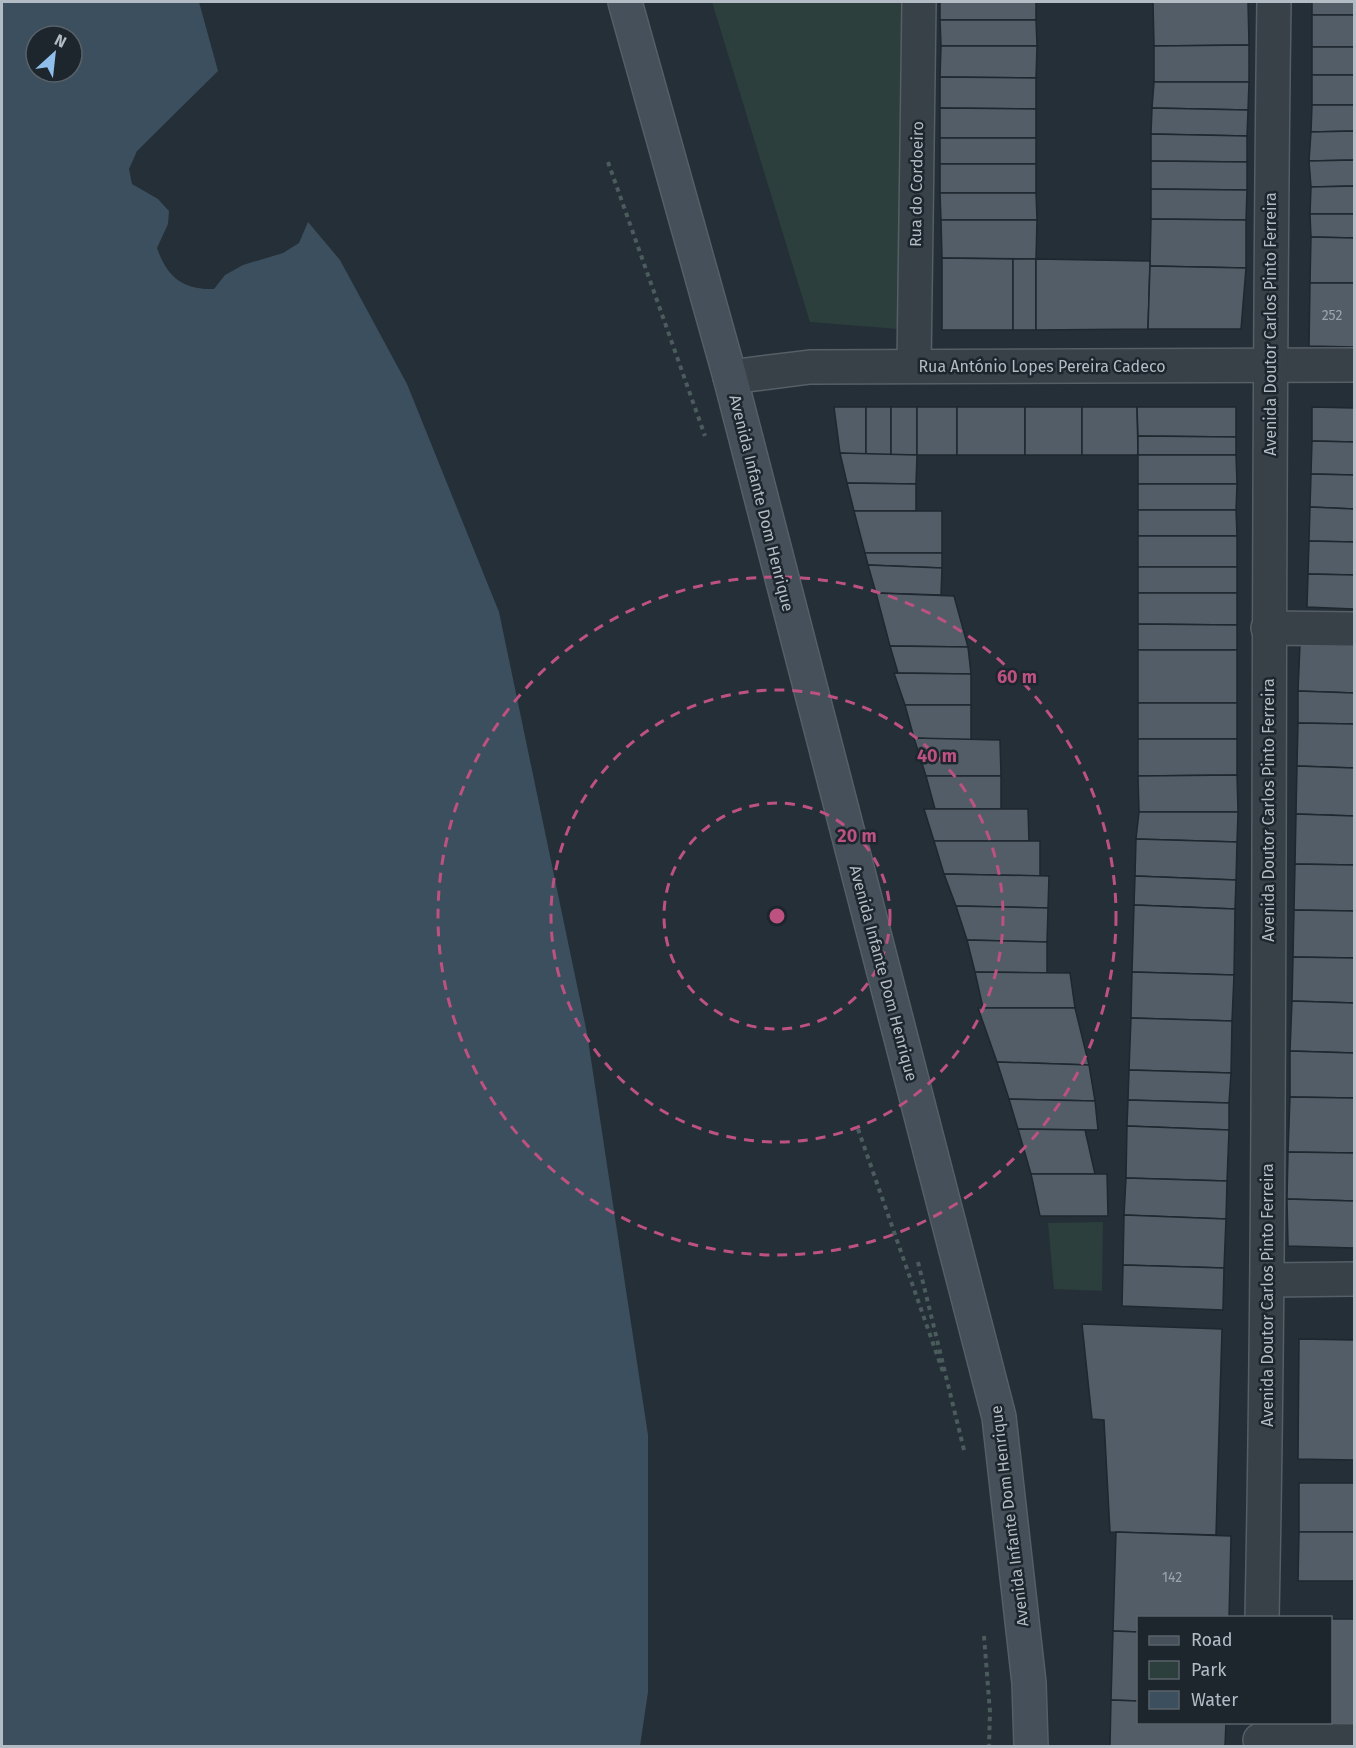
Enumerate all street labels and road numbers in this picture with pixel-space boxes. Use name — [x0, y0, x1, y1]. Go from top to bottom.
street label: Rua do Cordoeiro — [906, 121, 927, 247]
street label: Avenida Doutor Carlos Pinto Ferreira — [1261, 192, 1280, 456]
street label: Rua António Lopes Pereira Cadeco — [918, 357, 1166, 376]
street label: Avenida Infante Dom Henrique — [725, 393, 798, 613]
street label: Avenida Doutor Carlos Pinto Ferreira — [1259, 678, 1278, 942]
street label: Avenida Infante Dom Henrique — [846, 863, 922, 1083]
street label: Avenida Doutor Carlos Pinto Ferreira — [1258, 1163, 1277, 1427]
street label: Avenida Infante Dom Henrique — [987, 1404, 1032, 1628]

